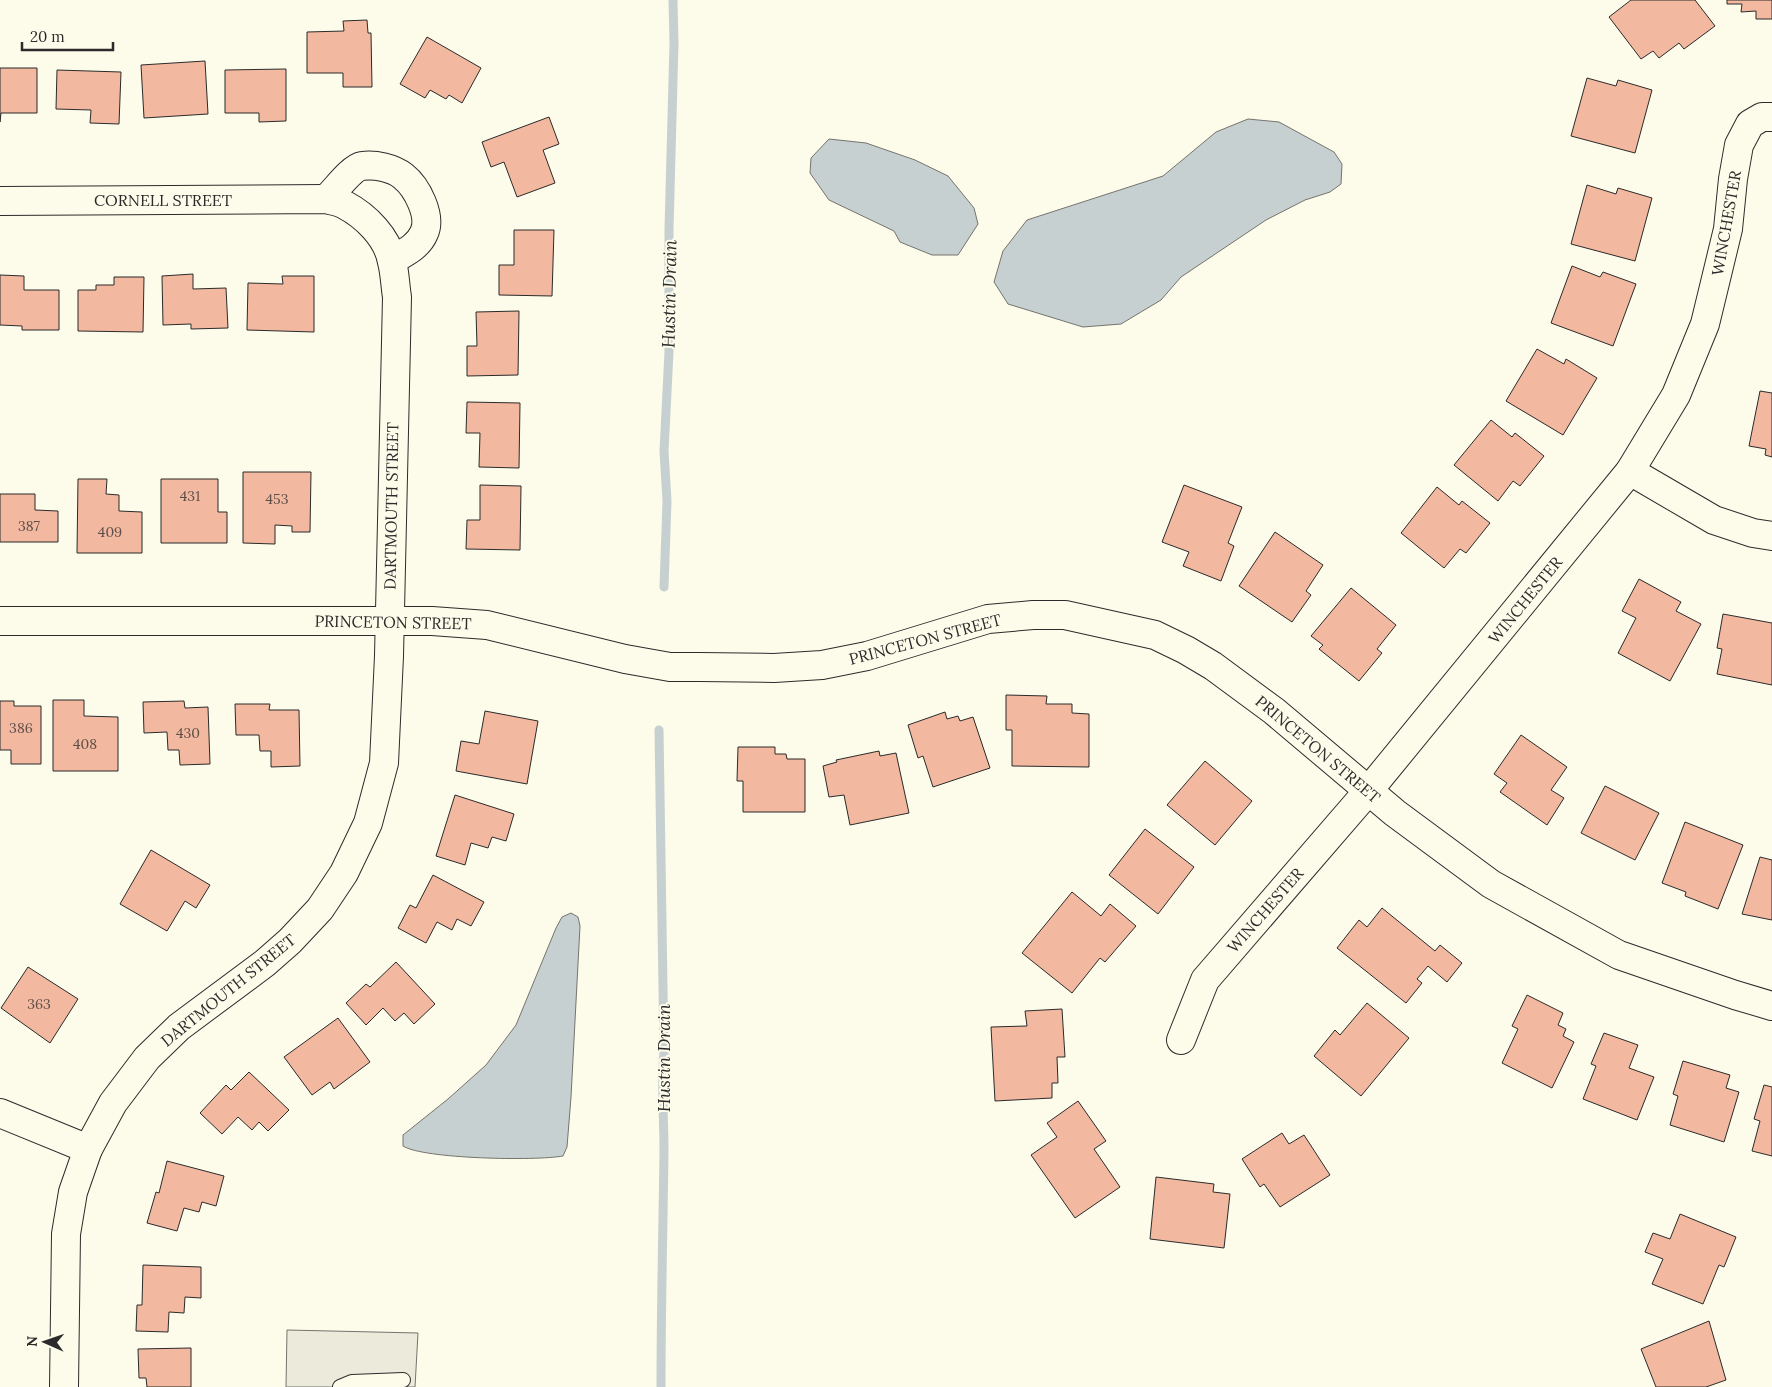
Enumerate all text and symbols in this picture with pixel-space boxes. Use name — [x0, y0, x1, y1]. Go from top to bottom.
scale bar — [22, 20, 114, 52]
text: 20 m — [30, 27, 65, 46]
street label: WINCHESTER — [1707, 168, 1745, 277]
street label: CORNELL STREET — [94, 190, 232, 210]
water label: Hustin Drain — [657, 240, 681, 348]
street label: DARTMOUTH STREET — [380, 422, 402, 590]
house number: 431 — [180, 487, 200, 505]
house number: 453 — [265, 490, 289, 508]
house number: 387 — [18, 517, 41, 535]
house number: 409 — [98, 523, 122, 541]
street label: WINCHESTER — [1484, 552, 1567, 648]
street label: PRINCETON STREET — [847, 609, 1003, 669]
street label: PRINCETON STREET — [314, 611, 472, 633]
street label: PRINCETON STREET — [1251, 691, 1385, 807]
house number: 386 — [9, 719, 33, 737]
house number: 430 — [176, 724, 200, 742]
house number: 408 — [73, 735, 97, 753]
street label: WINCHESTER — [1223, 863, 1308, 957]
street label: DARTMOUTH STREET — [157, 929, 299, 1051]
house number: 363 — [27, 995, 51, 1013]
water label: Hustin Drain — [652, 1004, 675, 1112]
north arrow — [20, 1317, 70, 1367]
text: N — [23, 1336, 41, 1347]

